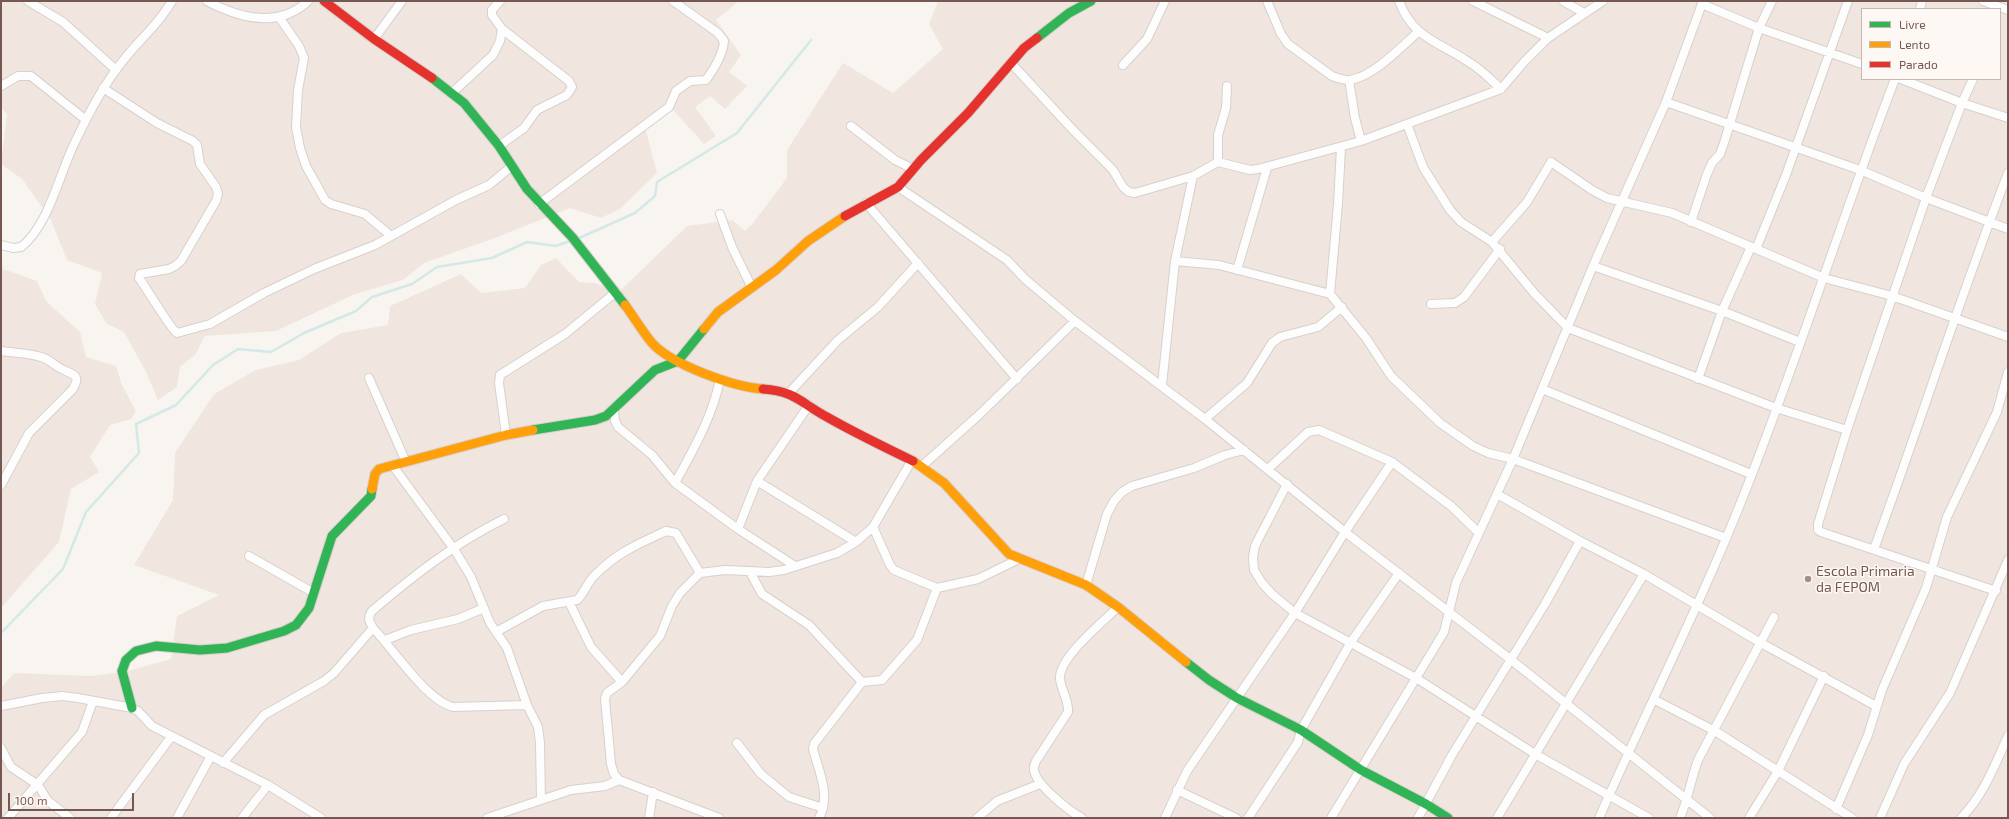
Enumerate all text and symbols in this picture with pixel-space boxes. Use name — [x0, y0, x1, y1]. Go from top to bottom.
legend — [1861, 8, 2001, 80]
text: Livre — [1899, 17, 1926, 31]
text: Lento — [1899, 37, 1930, 51]
text: Parado — [1899, 57, 1938, 71]
place label: Escola Primaria da FEPOM — [1816, 563, 1915, 596]
marker: Escola Primaria da FEPOM — [1803, 574, 1813, 584]
scale bar — [10, 785, 136, 811]
text: 100 m — [15, 793, 47, 807]

